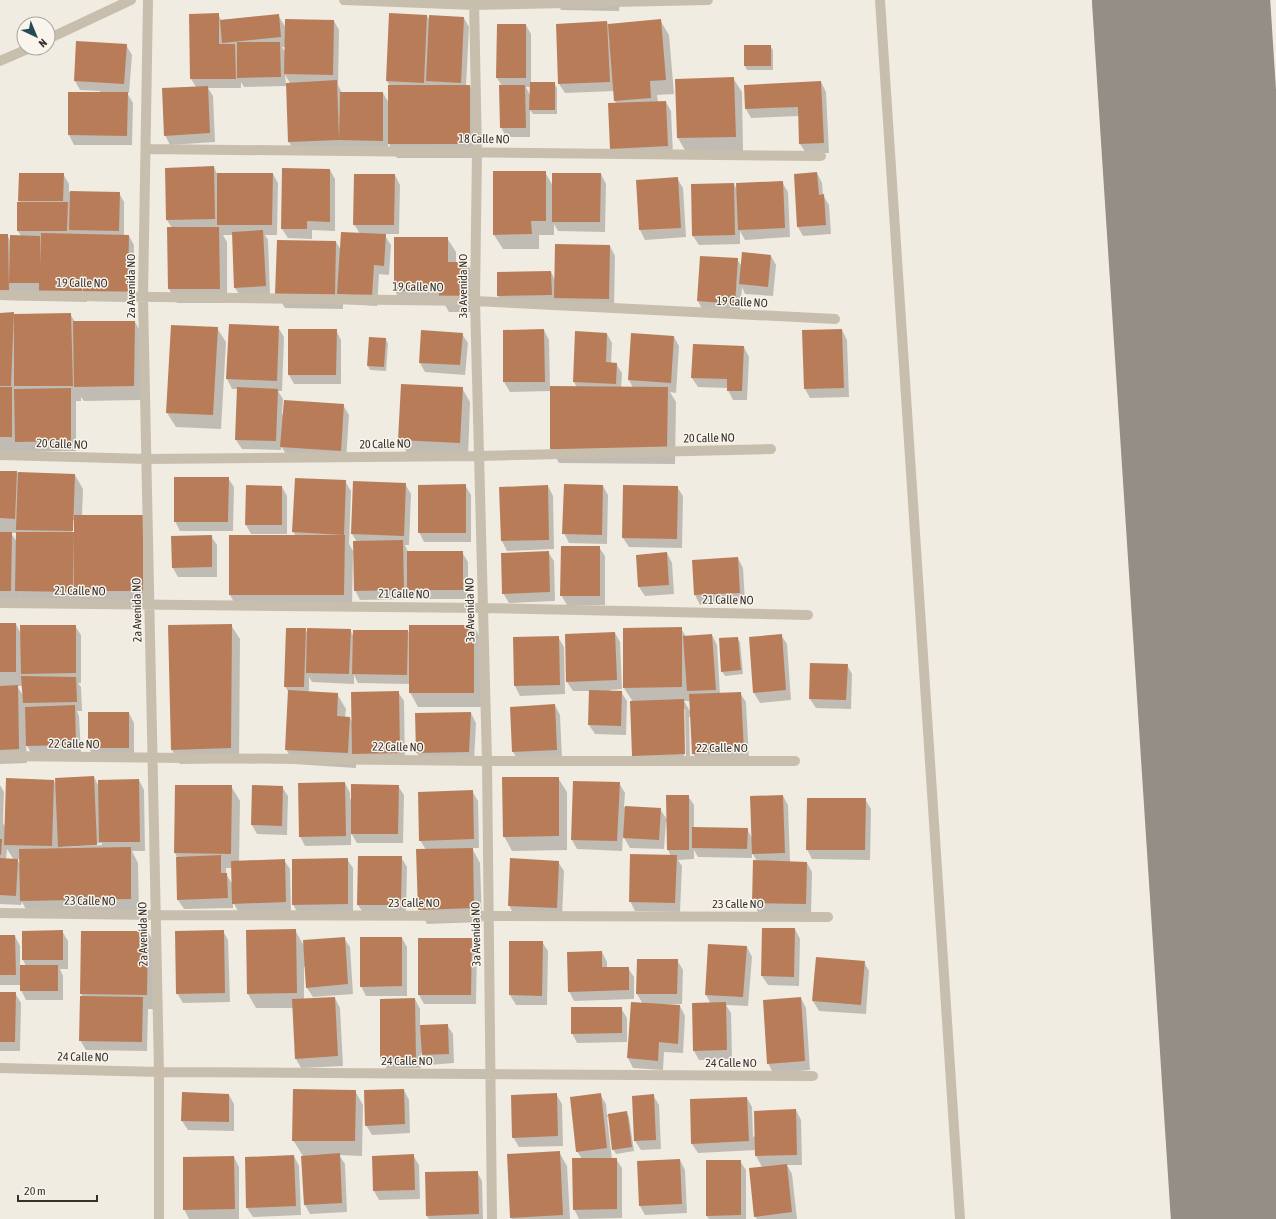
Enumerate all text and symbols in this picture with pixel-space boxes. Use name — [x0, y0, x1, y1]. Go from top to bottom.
north arrow — [16, 16, 56, 56]
text: N — [36, 37, 49, 50]
street label: 18 Calle NO — [458, 132, 510, 146]
street label: 2a Avenida NO — [124, 254, 138, 318]
street label: 3a Avenida NO — [456, 254, 470, 318]
street label: 19 Calle NO — [56, 276, 108, 290]
street label: 19 Calle NO — [392, 280, 444, 294]
street label: 19 Calle NO — [716, 294, 768, 310]
street label: 20 Calle NO — [683, 431, 735, 445]
street label: 20 Calle NO — [36, 436, 88, 452]
street label: 20 Calle NO — [359, 437, 411, 451]
street label: 2a Avenida NO — [129, 578, 145, 642]
street label: 3a Avenida NO — [462, 578, 478, 642]
street label: 21 Calle NO — [54, 584, 106, 598]
street label: 21 Calle NO — [378, 587, 430, 601]
street label: 21 Calle NO — [702, 593, 754, 607]
street label: 22 Calle NO — [48, 737, 100, 751]
street label: 22 Calle NO — [372, 740, 424, 754]
street label: 22 Calle NO — [696, 741, 748, 755]
street label: 23 Calle NO — [64, 894, 116, 908]
street label: 23 Calle NO — [388, 896, 440, 910]
street label: 23 Calle NO — [712, 897, 764, 911]
street label: 2a Avenida NO — [135, 902, 151, 966]
street label: 3a Avenida NO — [468, 902, 484, 966]
street label: 24 Calle NO — [57, 1050, 109, 1064]
street label: 24 Calle NO — [381, 1054, 433, 1068]
street label: 24 Calle NO — [705, 1056, 757, 1070]
scale bar — [18, 1177, 97, 1203]
text: 20 m — [24, 1184, 46, 1198]

